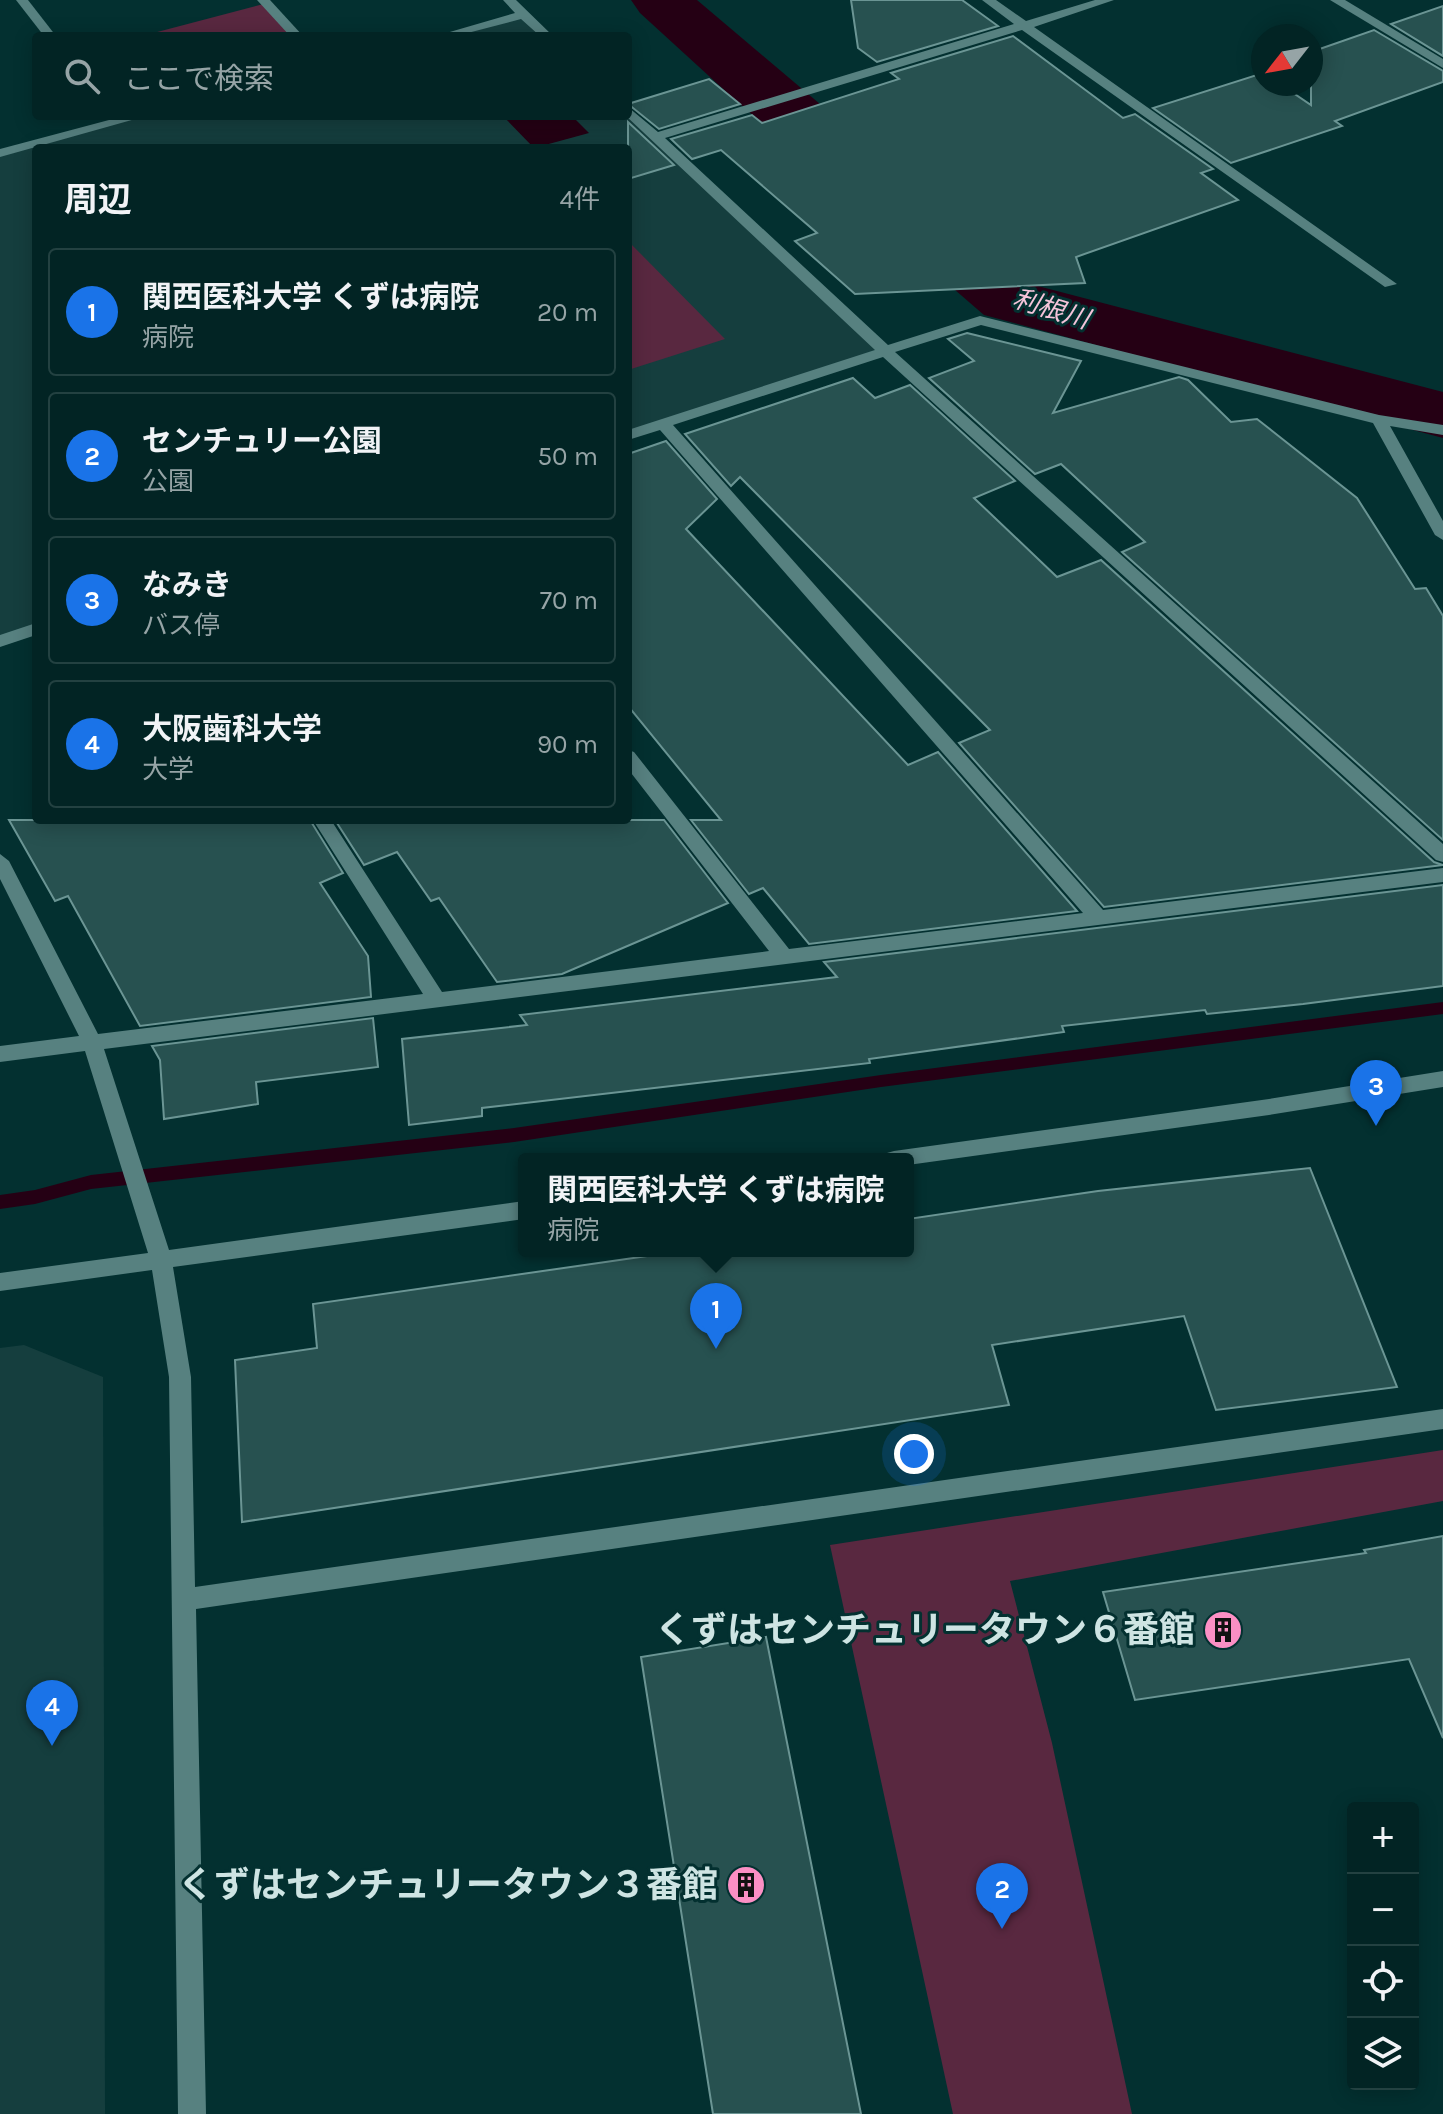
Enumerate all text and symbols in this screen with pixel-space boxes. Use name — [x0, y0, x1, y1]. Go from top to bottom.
north arrow — [1251, 24, 1323, 96]
search box — [32, 32, 632, 120]
icon: search — [60, 54, 104, 98]
text: ここで検索 — [124, 61, 274, 97]
text: 周辺 — [64, 180, 132, 220]
text: 4件 — [559, 184, 600, 215]
text: 関西医科大学 くずは病院 — [142, 279, 480, 315]
water label: 利根川 — [1009, 283, 1096, 336]
text: 1 — [87, 297, 97, 328]
text: 20 m — [537, 297, 598, 328]
text: 病院 — [142, 322, 194, 353]
text: センチュリー公園 — [142, 423, 382, 459]
text: 2 — [84, 441, 100, 472]
text: 50 m — [537, 441, 598, 472]
text: 公園 — [142, 466, 194, 497]
text: なみき — [142, 567, 232, 603]
text: 3 — [84, 585, 100, 616]
text: 70 m — [540, 585, 598, 616]
text: バス停 — [142, 610, 220, 641]
text: 大阪歯科大学 — [142, 711, 322, 747]
text: 4 — [84, 729, 100, 760]
text: 90 m — [537, 729, 598, 760]
text: 大学 — [142, 754, 194, 785]
pin: 3 — [1350, 1060, 1402, 1126]
popup — [518, 1153, 914, 1257]
text: 関西医科大学 くずは病院 — [547, 1172, 885, 1208]
text: 病院 — [547, 1215, 599, 1246]
pin: 1 — [690, 1283, 742, 1349]
your location — [894, 1434, 934, 1474]
place label: くずはセンチュリータウン６番館 — [655, 1609, 1195, 1651]
building icon: くずはセンチュリータウン６番館 — [1202, 1609, 1244, 1651]
pin: 4 — [26, 1680, 78, 1746]
map controls — [1347, 1802, 1419, 2090]
button: + — [1347, 1802, 1419, 1874]
pin: 2 — [976, 1863, 1028, 1929]
place label: くずはセンチュリータウン３番館 — [178, 1864, 718, 1906]
building icon: くずはセンチュリータウン３番館 — [725, 1864, 767, 1906]
button: − — [1347, 1874, 1419, 1946]
button: locate — [1347, 1946, 1419, 2018]
button: layers — [1347, 2018, 1419, 2090]

